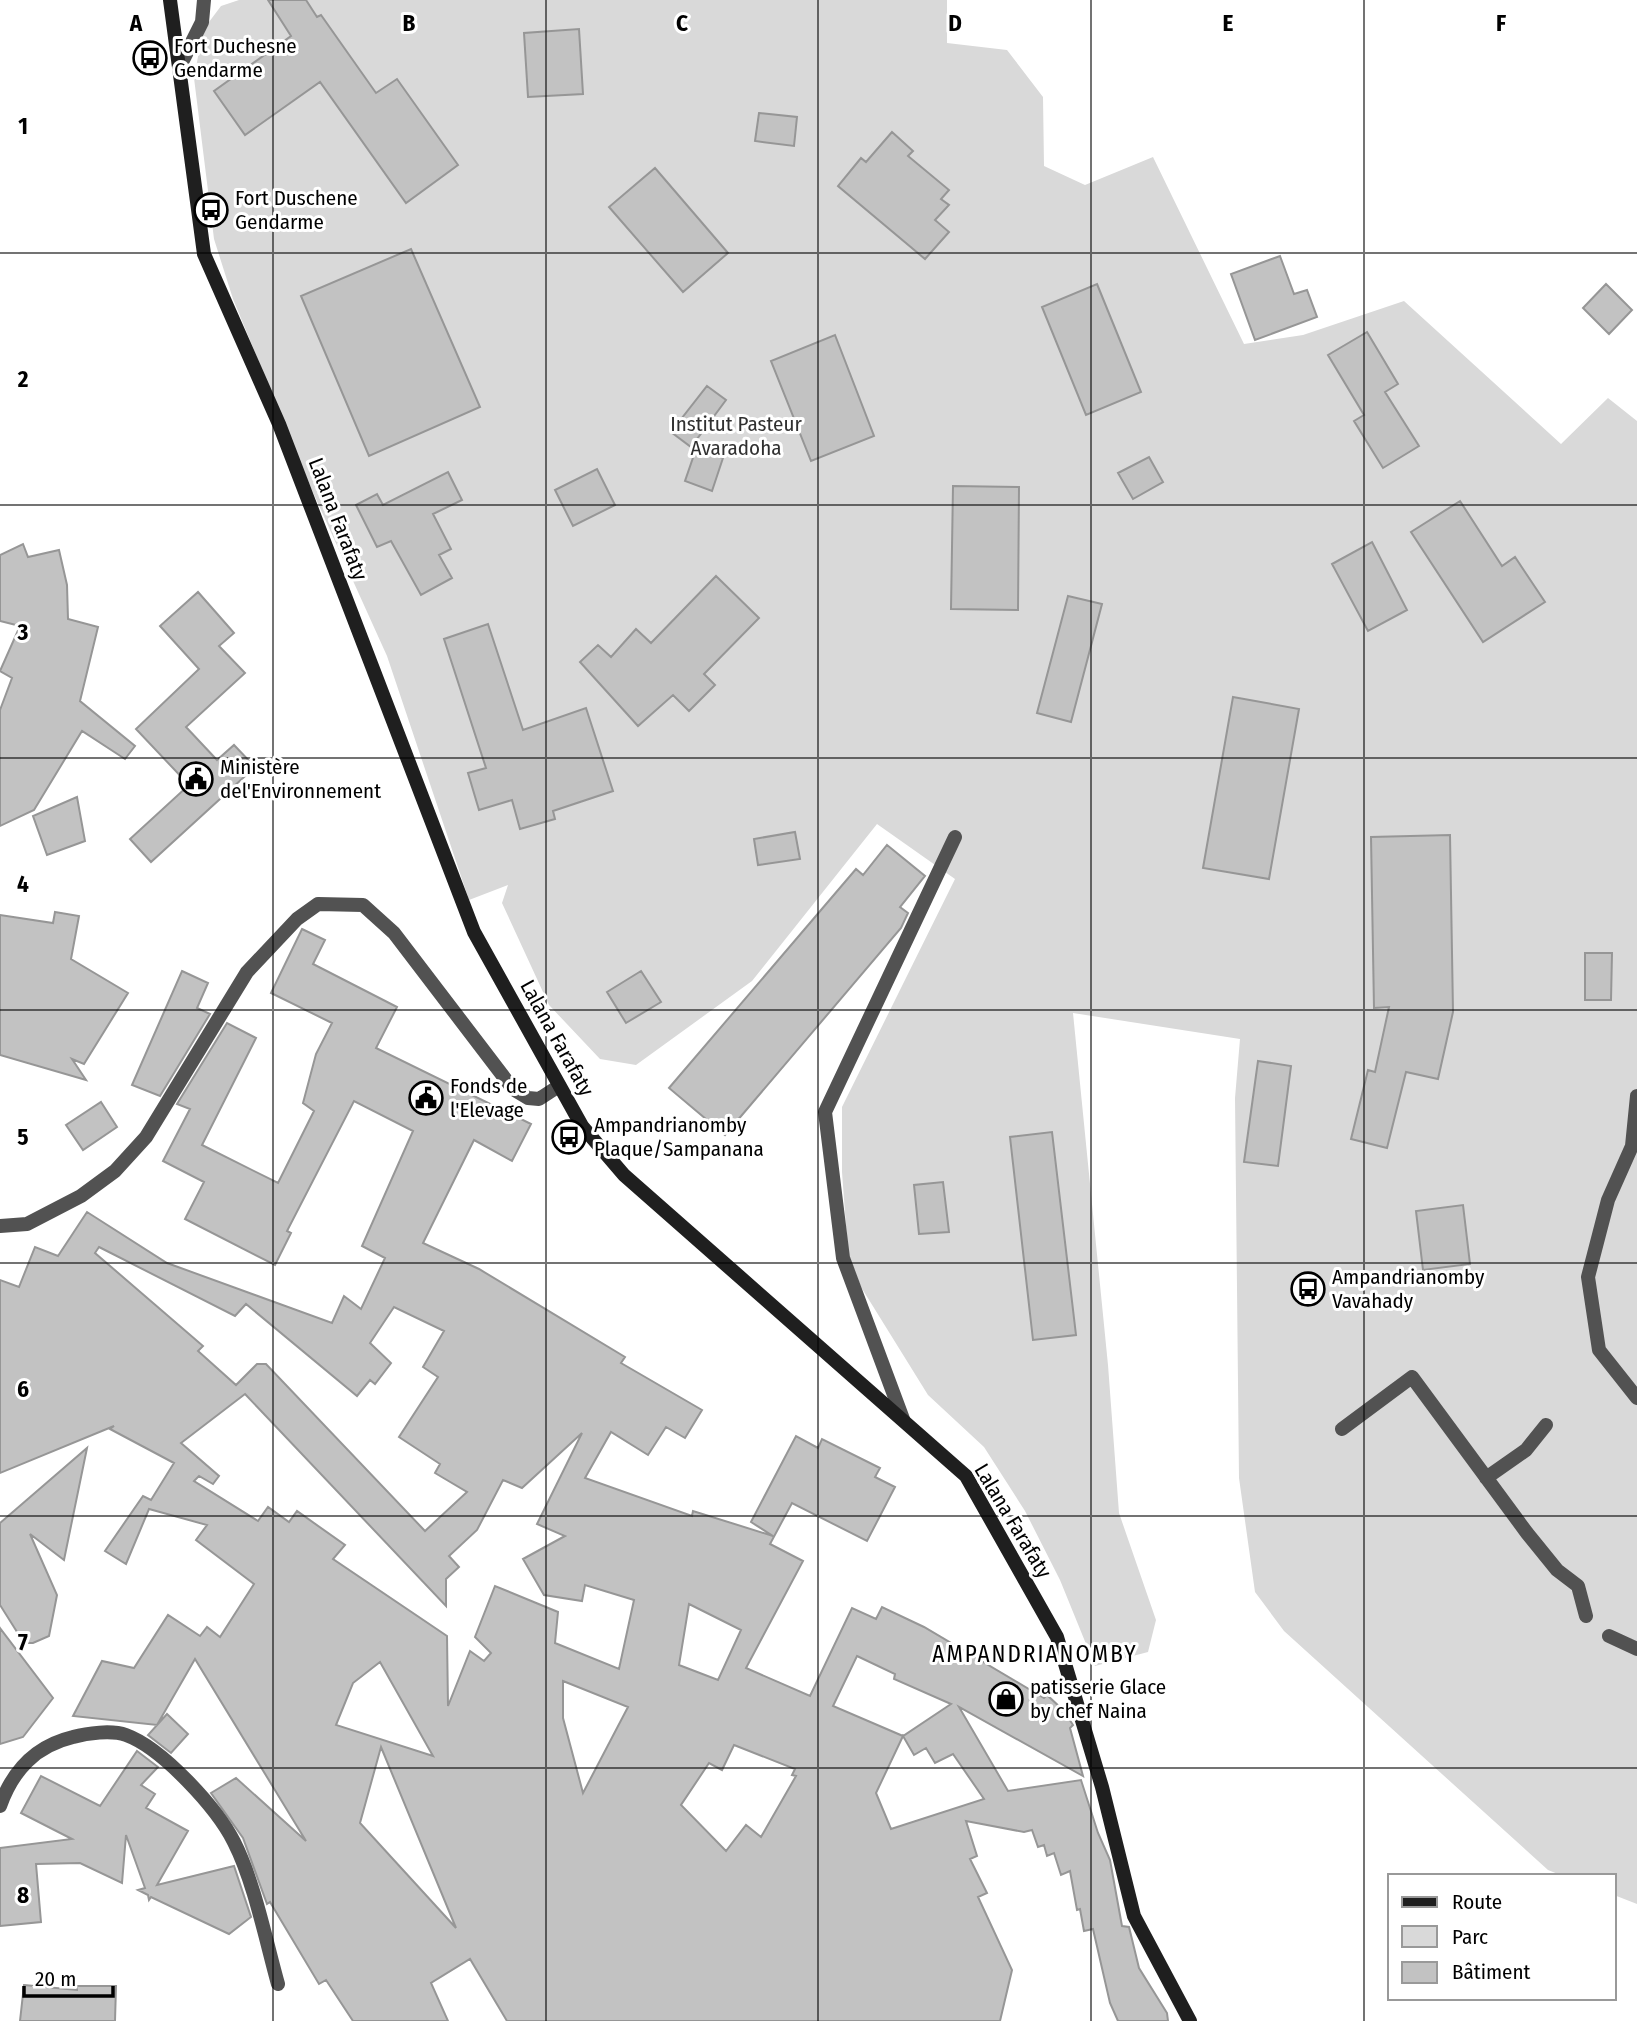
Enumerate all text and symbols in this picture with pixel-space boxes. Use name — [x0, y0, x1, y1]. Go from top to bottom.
text: A — [129, 9, 143, 37]
text: B — [403, 9, 416, 37]
text: C — [676, 9, 688, 37]
text: D — [948, 9, 962, 37]
text: E — [1223, 9, 1234, 37]
text: F — [1496, 9, 1506, 37]
place label: Fort Duchesne Gendarme — [174, 33, 297, 83]
bus stop icon: Fort Duchesne Gendarme — [131, 39, 169, 77]
text: 1 — [18, 112, 28, 140]
place label: Fort Duschene Gendarme — [235, 185, 358, 235]
bus stop icon: Fort Duschene Gendarme — [192, 191, 230, 229]
text: 2 — [17, 365, 29, 393]
park label: Institut Pasteur Avaradoha — [670, 411, 802, 461]
street label: Lalana Farafaty — [303, 454, 373, 584]
text: 3 — [17, 618, 29, 646]
place label: Ministère del'Environnement — [220, 754, 381, 804]
public building icon: Ministère del'Environnement — [177, 760, 215, 798]
text: 4 — [17, 870, 29, 898]
street label: Lalana Farafaty — [514, 975, 600, 1101]
place label: Fonds de l'Elevage — [450, 1073, 527, 1123]
public building icon: Fonds de l'Elevage — [407, 1079, 445, 1117]
place label: Ampandrianomby Plaque/Sampanana — [594, 1112, 764, 1162]
bus stop icon: Ampandrianomby Plaque/Sampanana — [550, 1118, 588, 1156]
text: 5 — [17, 1123, 29, 1151]
place label: Ampandrianomby Vavahady — [1332, 1264, 1485, 1314]
bus stop icon: Ampandrianomby Vavahady — [1289, 1270, 1327, 1308]
text: 6 — [17, 1375, 29, 1403]
street label: Lalana Farafaty — [969, 1459, 1058, 1583]
text: 7 — [18, 1628, 28, 1656]
district label: AMPANDRIANOMBY — [932, 1640, 1138, 1668]
place label: patisserie Glace by chef Naina — [1030, 1674, 1166, 1724]
shop icon: patisserie Glace by chef Naina — [987, 1680, 1025, 1718]
legend — [1388, 1874, 1616, 2000]
text: 8 — [17, 1881, 29, 1909]
text: Route — [1452, 1889, 1502, 1915]
text: Parc — [1452, 1924, 1488, 1950]
scale bar — [24, 1954, 114, 1998]
text: Bâtiment — [1452, 1959, 1531, 1985]
text: 20 m — [35, 1966, 76, 1992]

